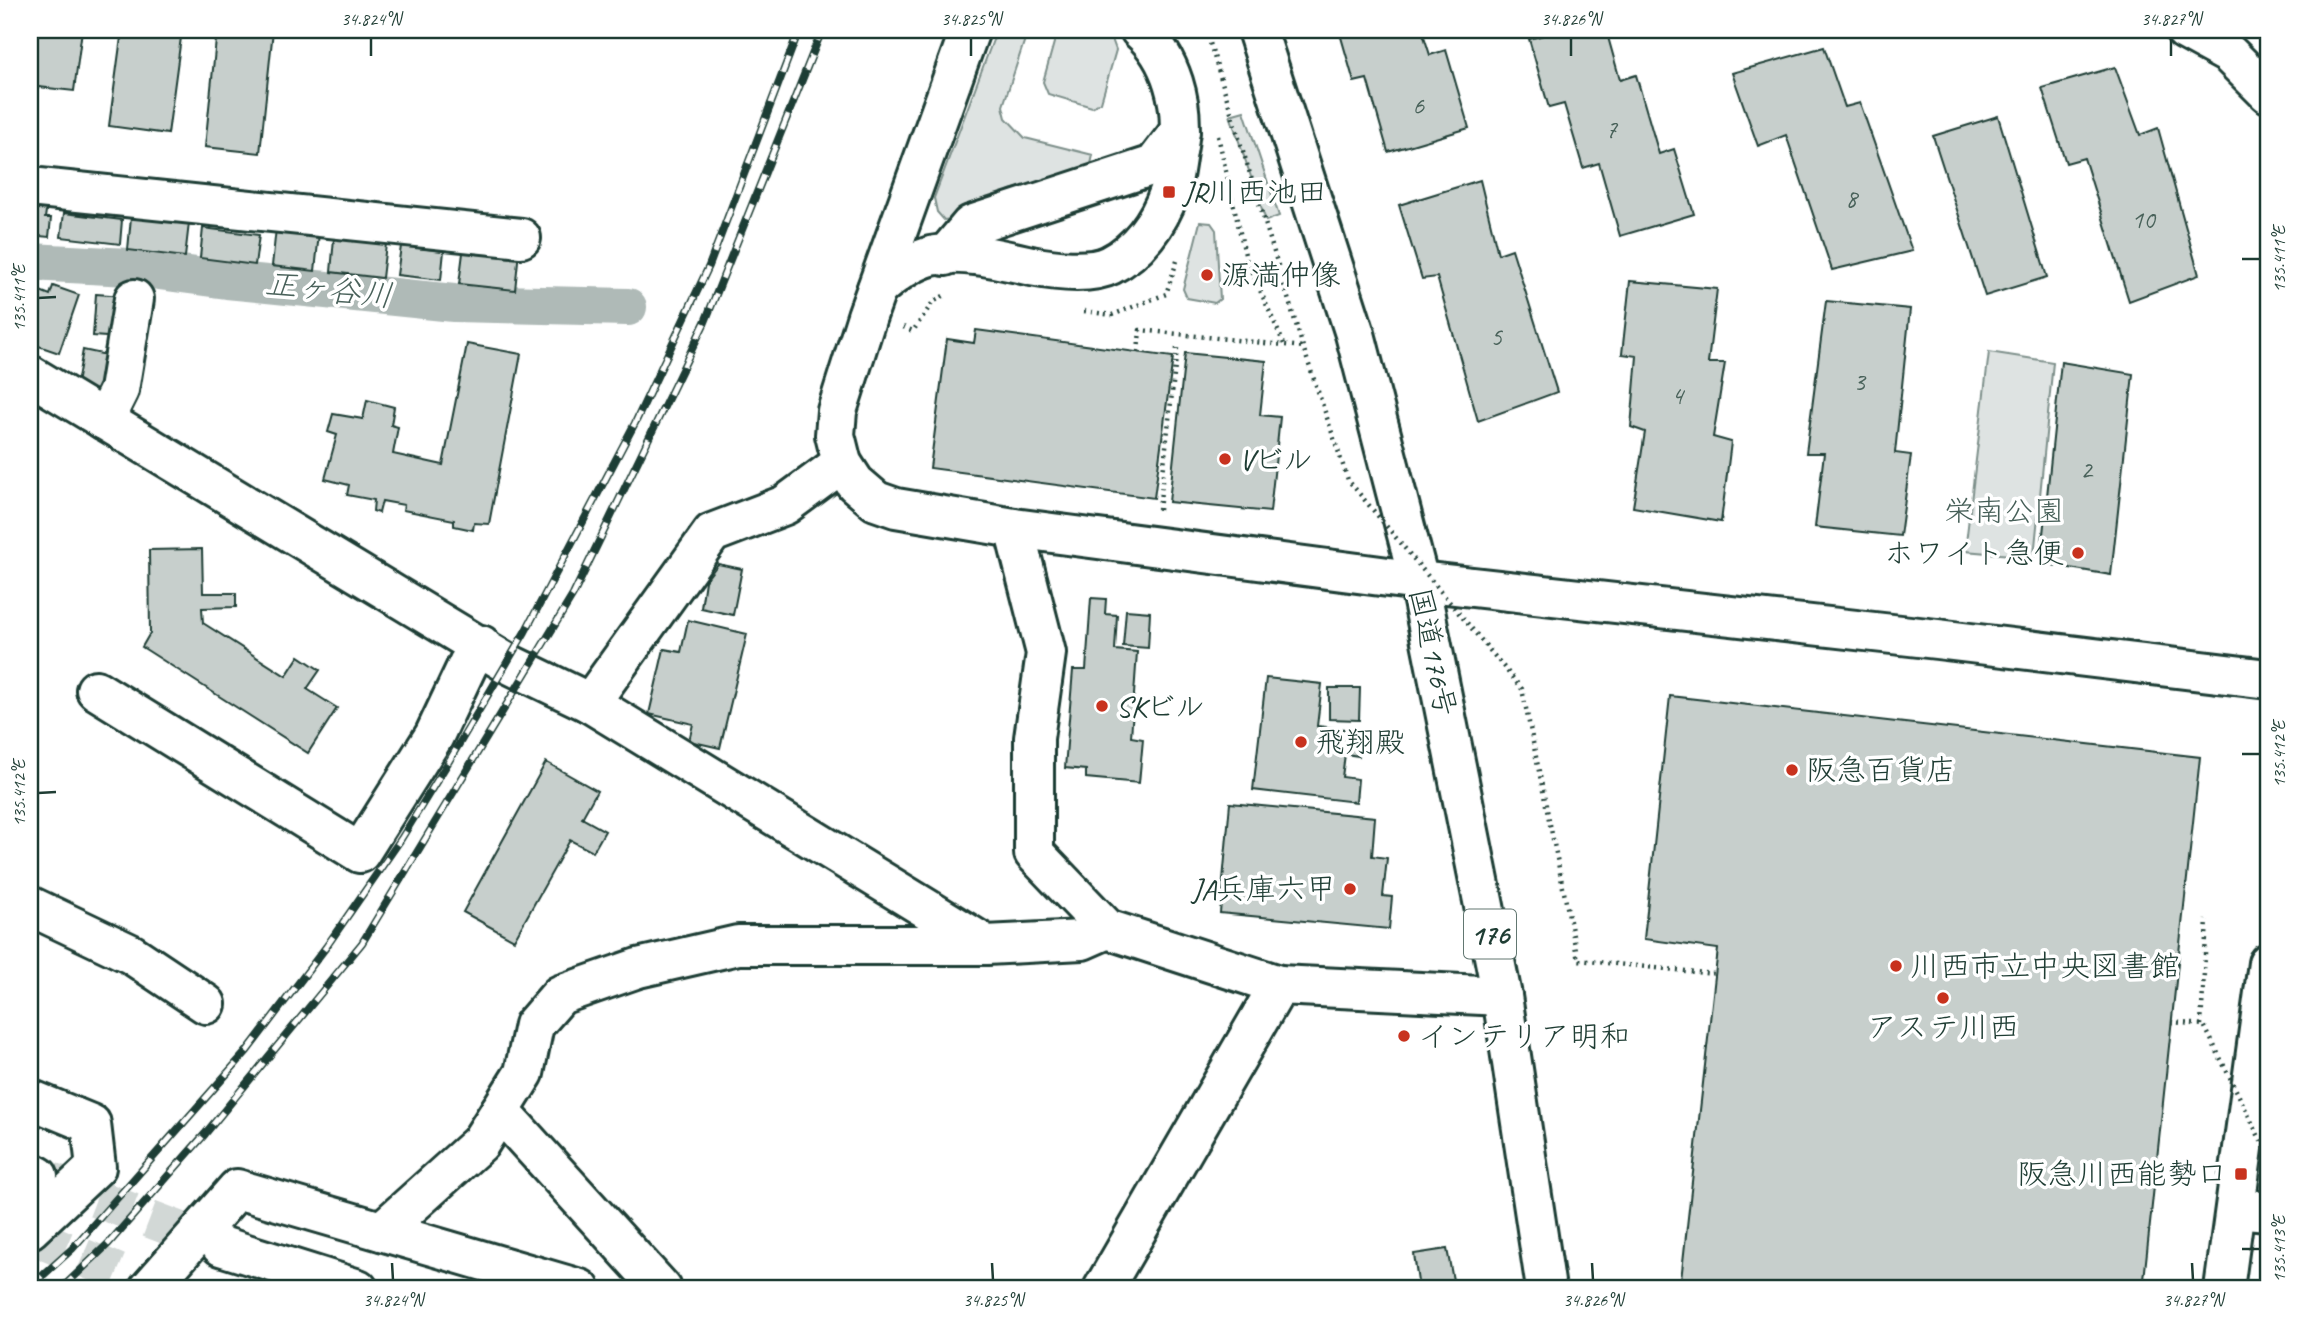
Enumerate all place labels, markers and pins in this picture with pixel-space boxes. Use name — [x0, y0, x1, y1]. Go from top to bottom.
place label: JR川西池田 — [1181, 173, 1327, 211]
marker: JR川西池田 — [1161, 184, 1177, 200]
place label: 源満仲像 — [1221, 256, 1341, 294]
marker: 源満仲像 — [1199, 267, 1215, 283]
place label: Vビル — [1239, 440, 1313, 478]
marker: Vビル — [1217, 451, 1233, 467]
place label: ホワイト急便 — [1884, 534, 2064, 572]
marker: ホワイト急便 — [2070, 545, 2086, 561]
place label: SKビル — [1116, 687, 1205, 725]
marker: SKビル — [1094, 698, 1110, 714]
place label: 飛翔殿 — [1315, 723, 1405, 761]
marker: 飛翔殿 — [1293, 734, 1309, 750]
place label: 阪急百貨店 — [1806, 751, 1956, 789]
marker: 阪急百貨店 — [1784, 762, 1800, 778]
place label: JA兵庫六甲 — [1190, 870, 1336, 908]
marker: JA兵庫六甲 — [1342, 881, 1358, 897]
place label: 川西市立中央図書館 — [1910, 947, 2180, 985]
marker: 川西市立中央図書館 — [1888, 958, 1904, 974]
marker: アステ川西 — [1935, 990, 1951, 1006]
place label: アステ川西 — [1867, 1008, 2019, 1046]
place label: インテリア明和 — [1418, 1017, 1630, 1055]
marker: インテリア明和 — [1396, 1028, 1412, 1044]
place label: 阪急川西能勢口 — [2017, 1155, 2227, 1193]
marker: 阪急川西能勢口 — [2233, 1166, 2249, 1182]

